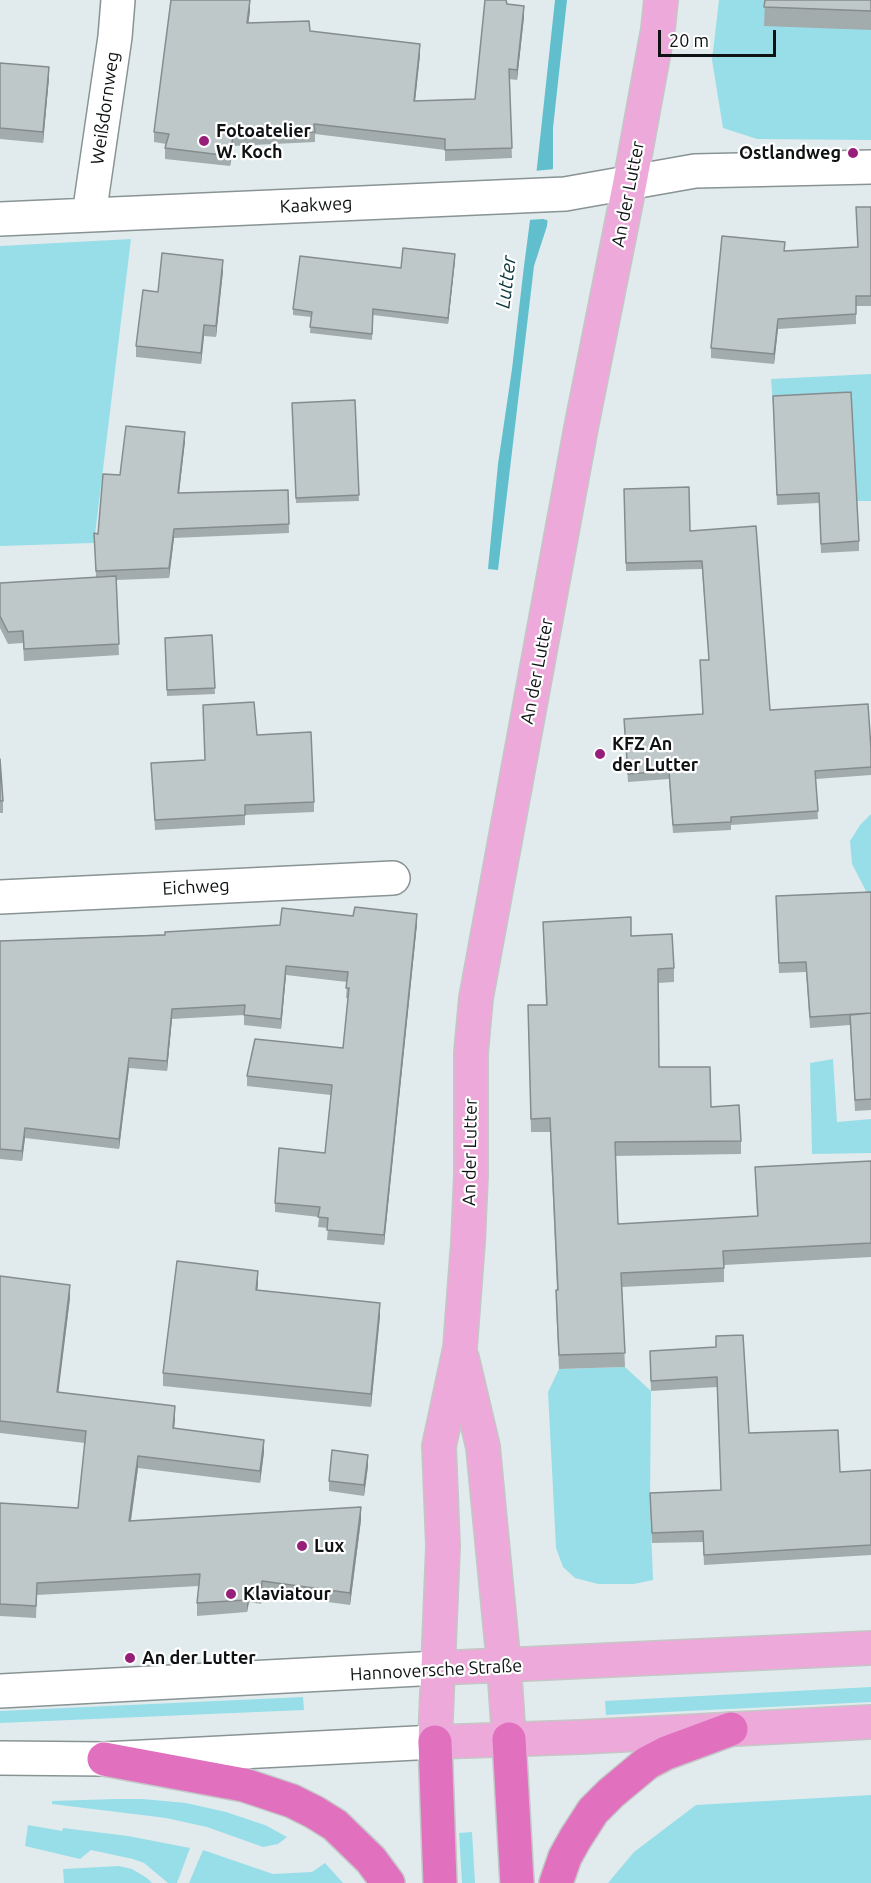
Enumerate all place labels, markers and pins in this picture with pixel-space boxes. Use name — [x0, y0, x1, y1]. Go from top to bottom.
place label: Fotoatelier W. Koch — [216, 120, 311, 162]
marker: Fotoatelier W. Koch — [197, 134, 211, 148]
place label: Ostlandweg — [739, 142, 841, 164]
marker: Ostlandweg — [846, 146, 860, 160]
place label: KFZ An der Lutter — [612, 733, 698, 776]
marker: KFZ An der Lutter — [593, 747, 607, 761]
place label: Lux — [314, 1535, 344, 1557]
marker: Lux — [295, 1539, 309, 1553]
place label: Klaviatour — [243, 1583, 331, 1605]
marker: Klaviatour — [224, 1587, 238, 1601]
place label: An der Lutter — [142, 1647, 256, 1669]
marker: An der Lutter — [123, 1651, 137, 1665]

